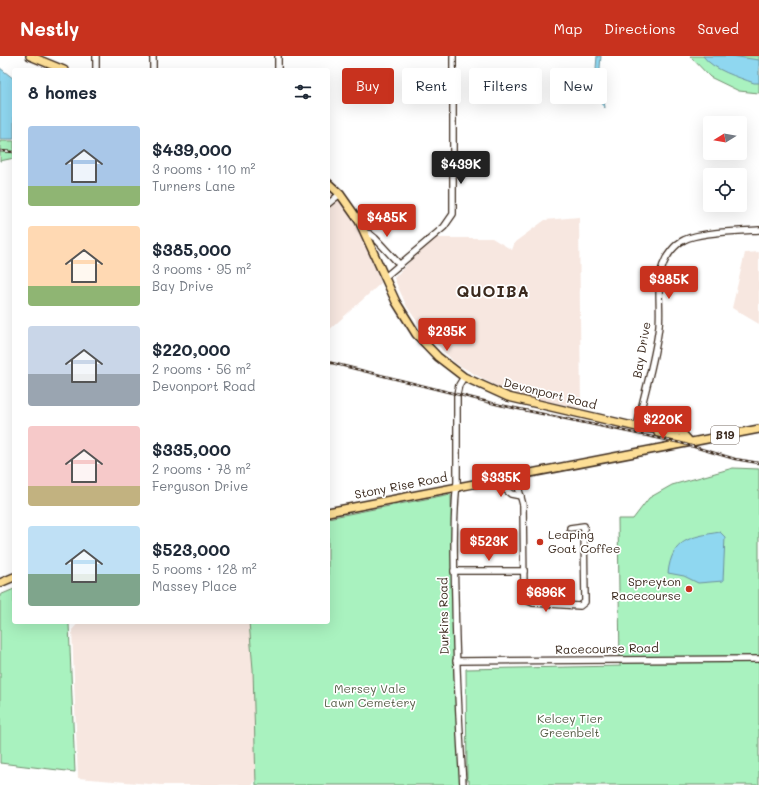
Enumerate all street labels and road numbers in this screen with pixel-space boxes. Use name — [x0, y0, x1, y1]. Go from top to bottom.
street label: Bay Drive — [628, 320, 654, 379]
street label: Devonport Road — [502, 374, 599, 412]
road number: B19 — [711, 426, 739, 444]
street label: Stony Rise Road — [353, 468, 449, 502]
street label: Durkins Road — [434, 577, 452, 655]
street label: Racecourse Road — [555, 639, 659, 657]

